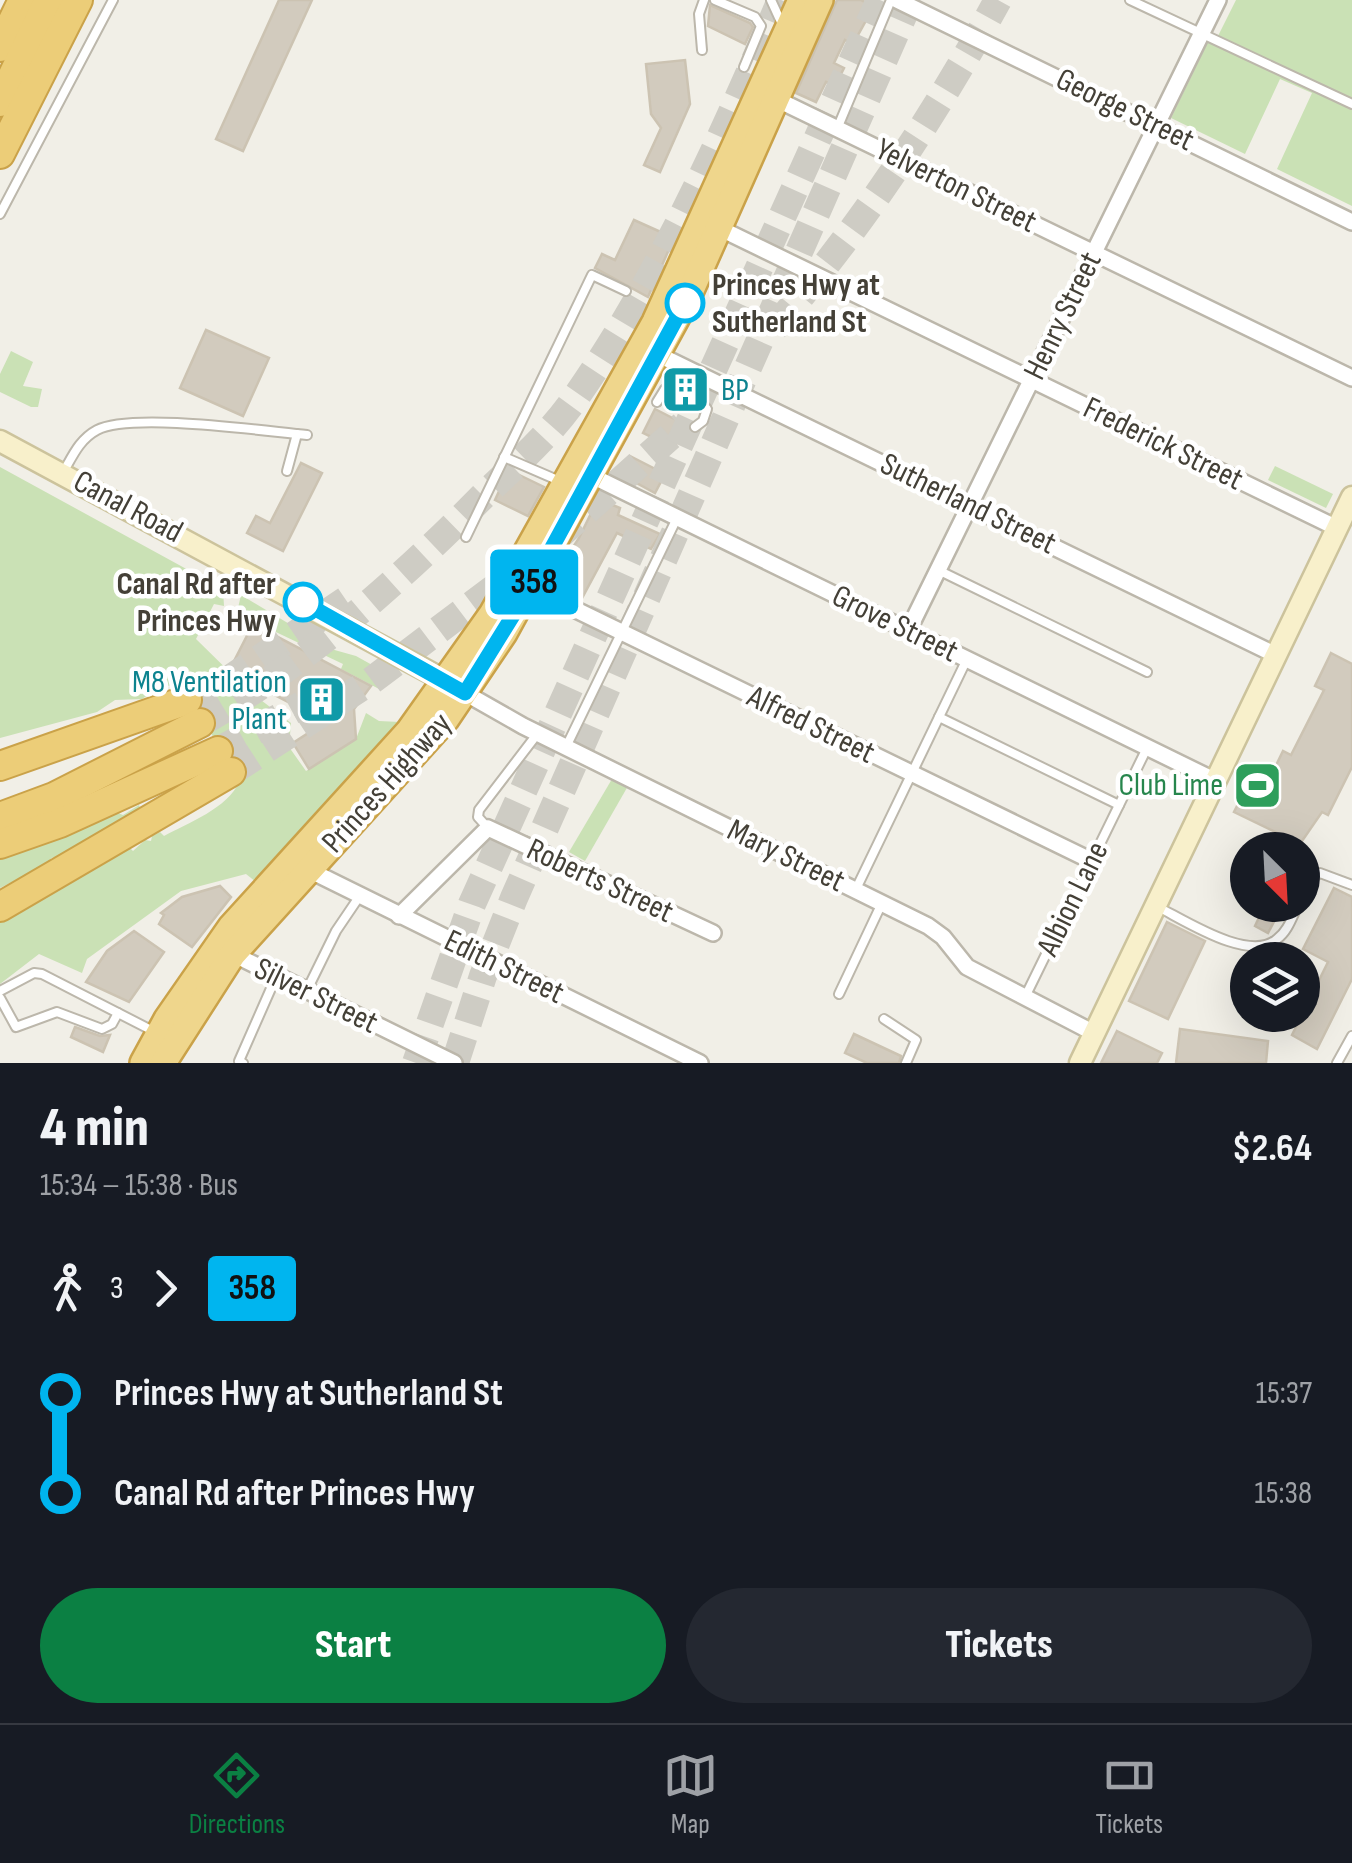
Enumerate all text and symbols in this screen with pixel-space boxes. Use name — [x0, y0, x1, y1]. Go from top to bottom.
street label: George Street — [1050, 60, 1200, 160]
street label: Yelverton Street — [869, 130, 1043, 242]
street label: Henry Street — [1015, 246, 1111, 386]
place label: Princes Hwy at Sutherland St — [712, 266, 880, 342]
marker: Princes Hwy at Sutherland St — [666, 284, 704, 322]
building icon: BP — [660, 364, 712, 416]
place label: BP — [721, 371, 749, 410]
street label: Frederick Street — [1077, 389, 1249, 499]
street label: Sutherland Street — [874, 445, 1062, 563]
street label: Canal Road — [67, 462, 189, 552]
line badge: 358 — [476, 550, 592, 614]
text: 358 — [510, 561, 558, 604]
place label: Canal Rd after Princes Hwy — [116, 565, 276, 641]
street label: Grove Street — [826, 577, 964, 671]
marker: Canal Rd after Princes Hwy — [284, 583, 322, 621]
place label: M8 Ventilation Plant — [132, 663, 287, 739]
building icon: M8 Ventilation Plant — [296, 674, 348, 726]
street label: Alfred Street — [740, 677, 881, 773]
street label: Princes Highway — [314, 705, 460, 861]
sports icon: Club Lime — [1232, 759, 1284, 811]
place label: Club Lime — [1119, 766, 1223, 805]
street label: Mary Street — [721, 811, 851, 901]
street label: Roberts Street — [521, 830, 679, 932]
north arrow — [1230, 832, 1320, 922]
map controls — [1230, 832, 1320, 1032]
street label: Albion Lane — [1028, 836, 1117, 963]
street label: Edith Street — [438, 921, 570, 1013]
button: layers — [1230, 942, 1320, 1032]
street label: Silver Street — [248, 949, 384, 1043]
text: 4 min — [40, 1095, 149, 1162]
text: $2.64 — [1232, 1126, 1312, 1171]
text: 15:34 – 15:38 · Bus — [40, 1166, 238, 1205]
icon: walk — [40, 1261, 95, 1316]
icon: forward — [138, 1261, 193, 1316]
text: 358 — [228, 1267, 276, 1310]
text: 3 — [110, 1269, 123, 1308]
text: Princes Hwy at Sutherland St — [114, 1371, 503, 1416]
text: 15:37 — [1256, 1374, 1312, 1413]
text: Canal Rd after Princes Hwy — [114, 1471, 475, 1516]
text: 15:38 — [1254, 1474, 1312, 1513]
button: Start — [40, 1588, 666, 1703]
button: Tickets — [686, 1588, 1312, 1703]
tab: Directions — [189, 1748, 285, 1841]
tab: Map — [663, 1748, 718, 1841]
tab: Tickets — [1096, 1748, 1163, 1841]

